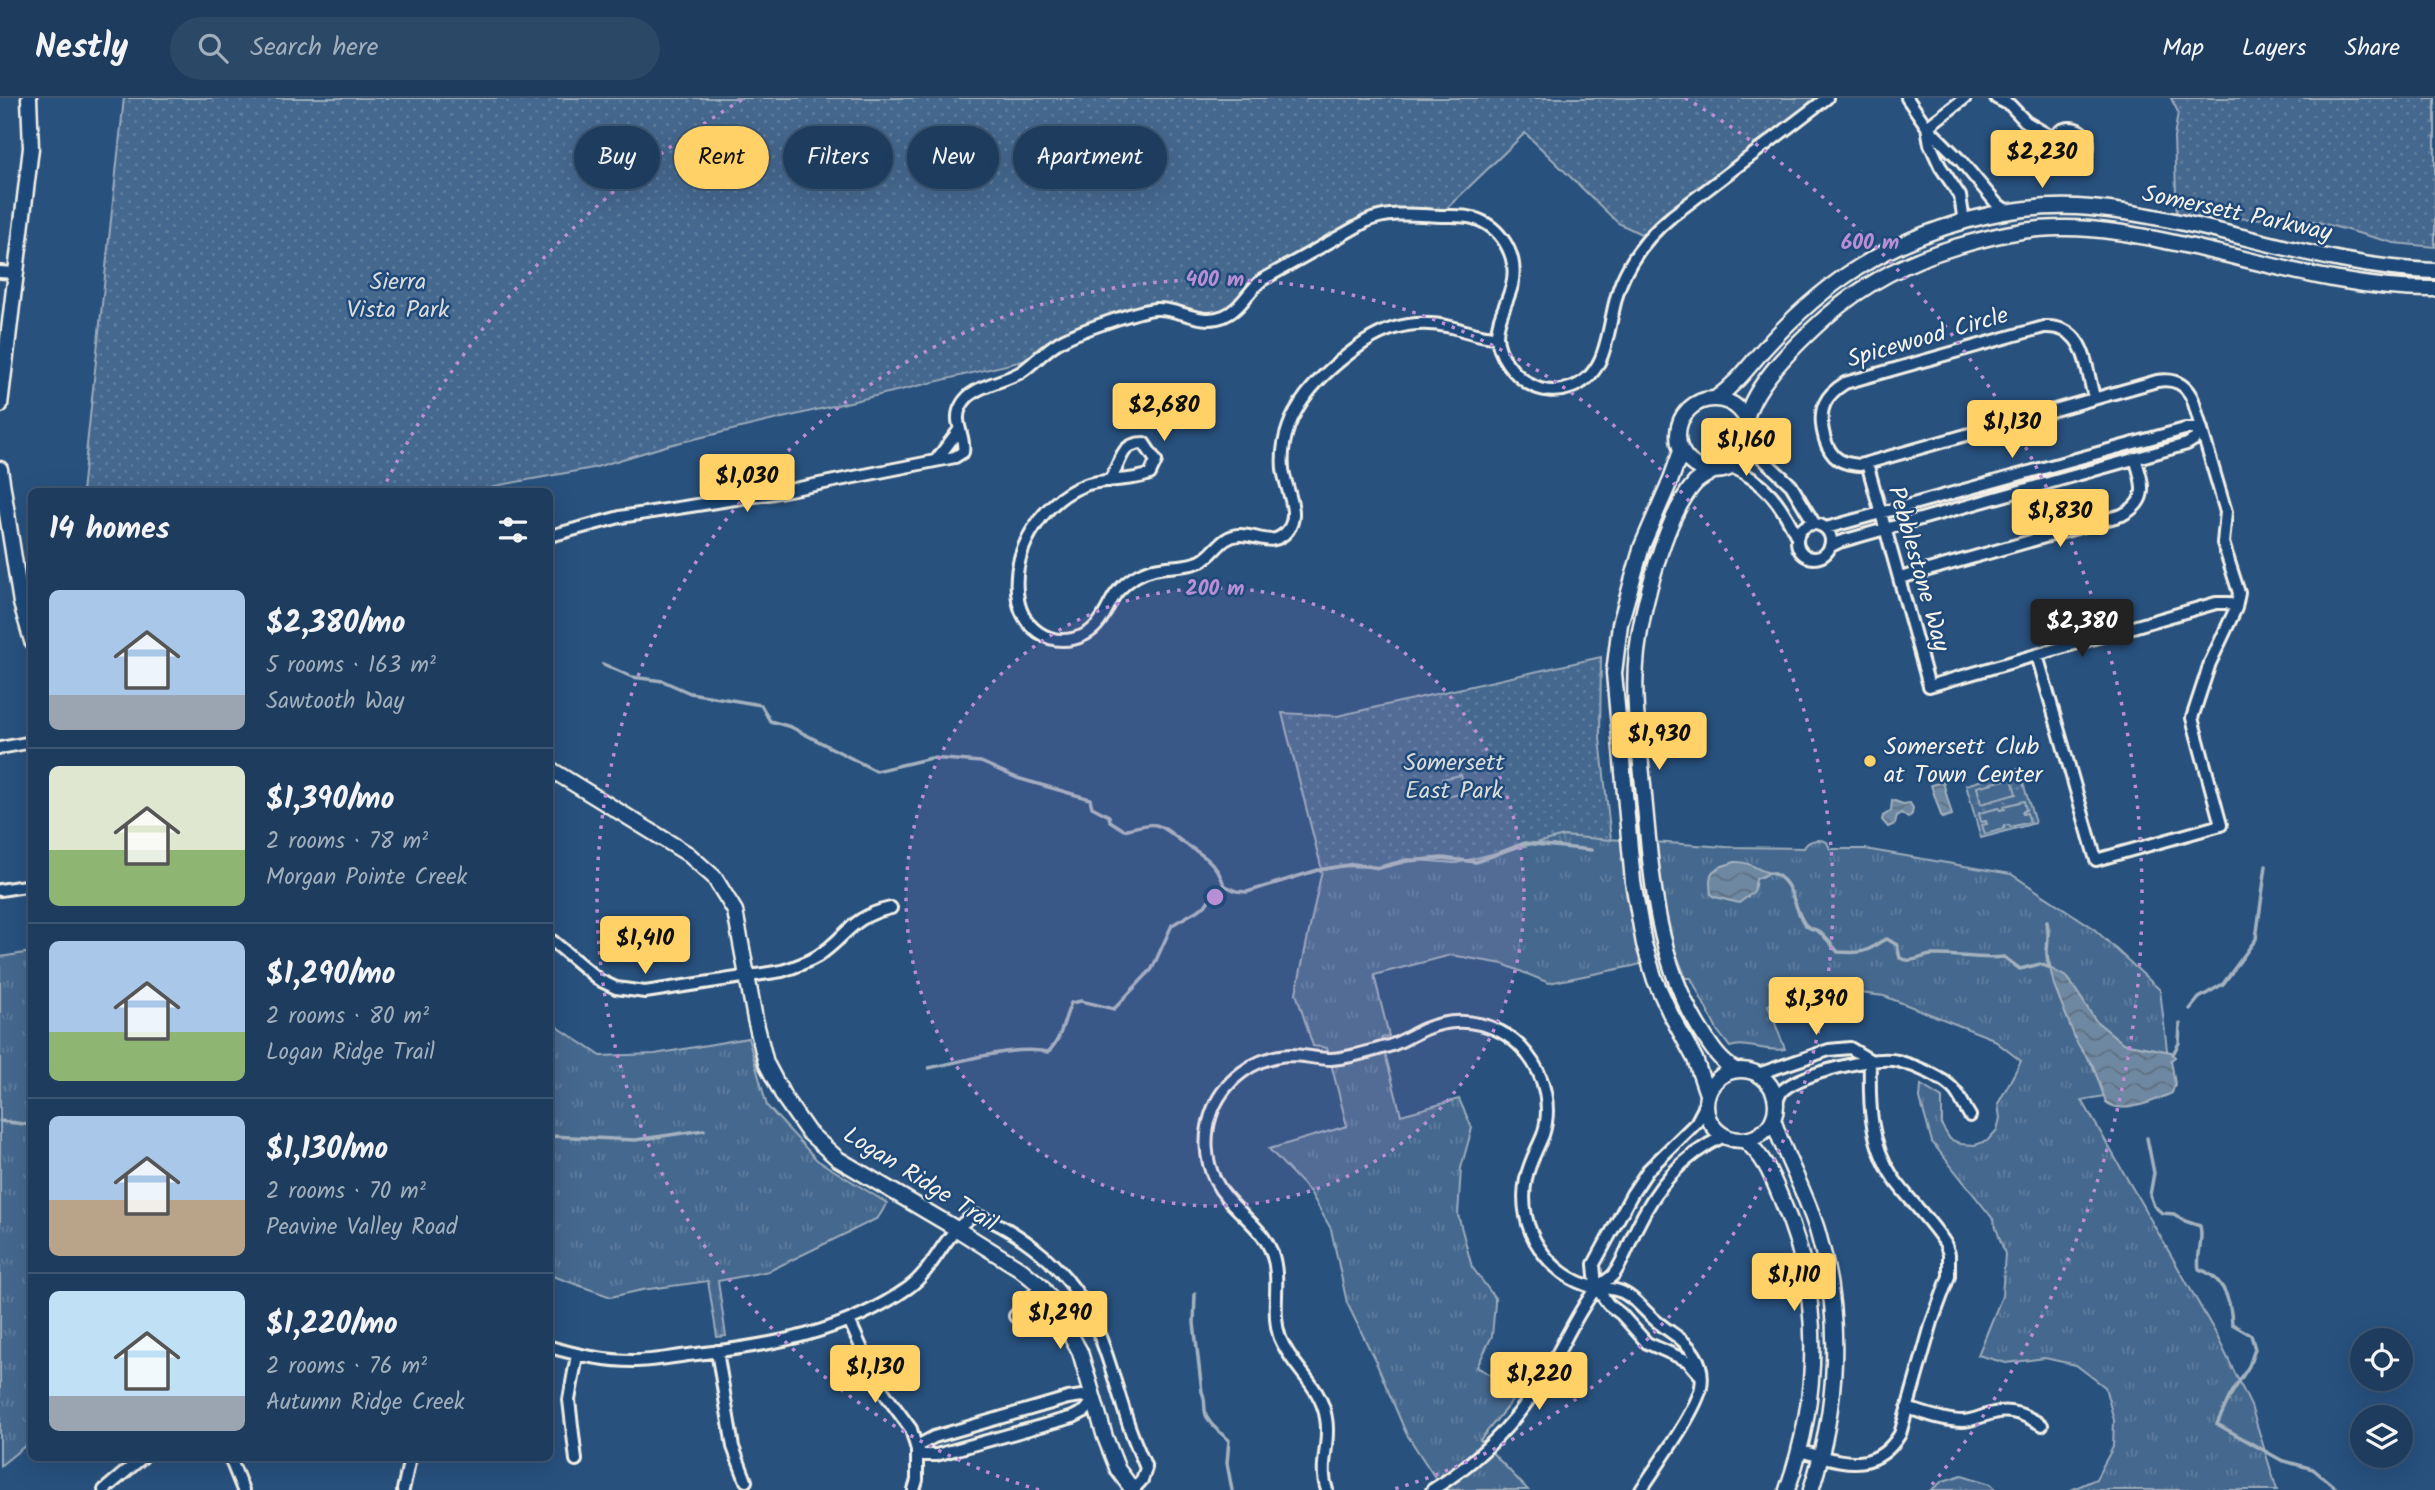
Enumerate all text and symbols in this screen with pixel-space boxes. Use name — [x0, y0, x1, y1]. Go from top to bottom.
search box — [170, 17, 660, 80]
text: Nestly — [35, 22, 128, 75]
text: Search here — [250, 27, 378, 69]
icon: search — [194, 29, 232, 67]
text: Map — [2162, 29, 2204, 68]
text: Layers — [2242, 29, 2306, 68]
text: Share — [2344, 29, 2400, 68]
chip: Buy — [574, 126, 660, 189]
chip: Rent — [674, 126, 769, 189]
chip: Filters — [783, 126, 893, 189]
chip: New — [907, 126, 999, 189]
chip: Apartment — [1013, 126, 1167, 189]
pin: $2,230 — [1985, 130, 2099, 190]
text: $2,230 — [2007, 135, 2077, 171]
street label: Somersett Parkway — [2139, 175, 2336, 253]
text: 600 m — [1841, 227, 1899, 260]
park label: Sierra Vista Park — [347, 263, 450, 330]
text: 400 m — [1186, 264, 1244, 297]
street label: Spicewood Circle — [1843, 296, 2013, 380]
pin: $2,680 — [1107, 384, 1221, 443]
text: $2,680 — [1129, 388, 1199, 424]
pin: $1,130 — [1955, 400, 2069, 460]
text: $1,130 — [1983, 405, 2041, 441]
pin: $1,160 — [1689, 418, 1803, 478]
text: $1,160 — [1717, 423, 1775, 459]
pin: $1,030 — [690, 454, 804, 514]
text: $1,030 — [716, 459, 778, 495]
street label: Pebblestone Way — [1876, 482, 1960, 657]
pin: $1,830 — [2003, 490, 2117, 549]
text: $1,830 — [2028, 494, 2092, 530]
text: 14 homes — [49, 506, 170, 554]
icon: filters — [494, 511, 532, 549]
text: 200 m — [1185, 573, 1245, 606]
text: $2,380/mo — [266, 600, 405, 648]
pin: $2,380 — [2025, 600, 2139, 659]
text: $2,380 — [2046, 604, 2118, 640]
icon: home — [105, 618, 189, 702]
text: 5 rooms · 163 m² — [266, 648, 436, 684]
text: Sawtooth Way — [266, 684, 404, 720]
pin: $1,930 — [1602, 712, 1716, 772]
text: $1,930 — [1628, 717, 1690, 753]
place label: Somersett Club at Town Center — [1884, 728, 2045, 795]
park label: Somersett East Park — [1403, 744, 1505, 811]
marker: Somersett Club at Town Center — [1862, 753, 1878, 769]
text: $1,390/mo — [266, 776, 394, 824]
icon: home — [105, 794, 189, 878]
text: 2 rooms · 78 m² — [266, 824, 428, 860]
text: Morgan Pointe Creek — [266, 860, 467, 896]
centre of rings — [1203, 885, 1227, 909]
pin: $1,410 — [588, 916, 702, 976]
text: $1,410 — [616, 921, 674, 957]
text: $1,290/mo — [266, 951, 395, 999]
icon: home — [105, 969, 189, 1053]
pin: $1,390 — [1759, 978, 1873, 1037]
text: $1,390 — [1785, 982, 1847, 1018]
text: 2 rooms · 80 m² — [266, 999, 429, 1035]
text: Logan Ridge Trail — [266, 1035, 435, 1071]
street label: Logan Ridge Trail — [835, 1117, 1005, 1243]
text: $1,130/mo — [266, 1126, 388, 1174]
icon: home — [105, 1144, 189, 1228]
text: 2 rooms · 70 m² — [266, 1174, 426, 1210]
text: Peavine Valley Road — [266, 1210, 457, 1246]
pin: $1,110 — [1737, 1254, 1851, 1313]
text: $1,110 — [1768, 1258, 1820, 1294]
pin: $1,290 — [1003, 1292, 1117, 1351]
text: $1,290 — [1028, 1296, 1092, 1332]
text: $1,220/mo — [266, 1301, 398, 1349]
icon: home — [105, 1319, 189, 1403]
map controls — [2350, 1328, 2413, 1468]
button: locate — [2350, 1328, 2413, 1391]
pin: $1,130 — [818, 1346, 932, 1405]
text: 2 rooms · 76 m² — [266, 1349, 427, 1385]
text: $1,130 — [846, 1350, 904, 1386]
pin: $1,220 — [1482, 1352, 1596, 1412]
text: $1,220 — [1506, 1357, 1572, 1393]
text: Autumn Ridge Creek — [266, 1385, 465, 1421]
button: layers — [2350, 1405, 2413, 1468]

